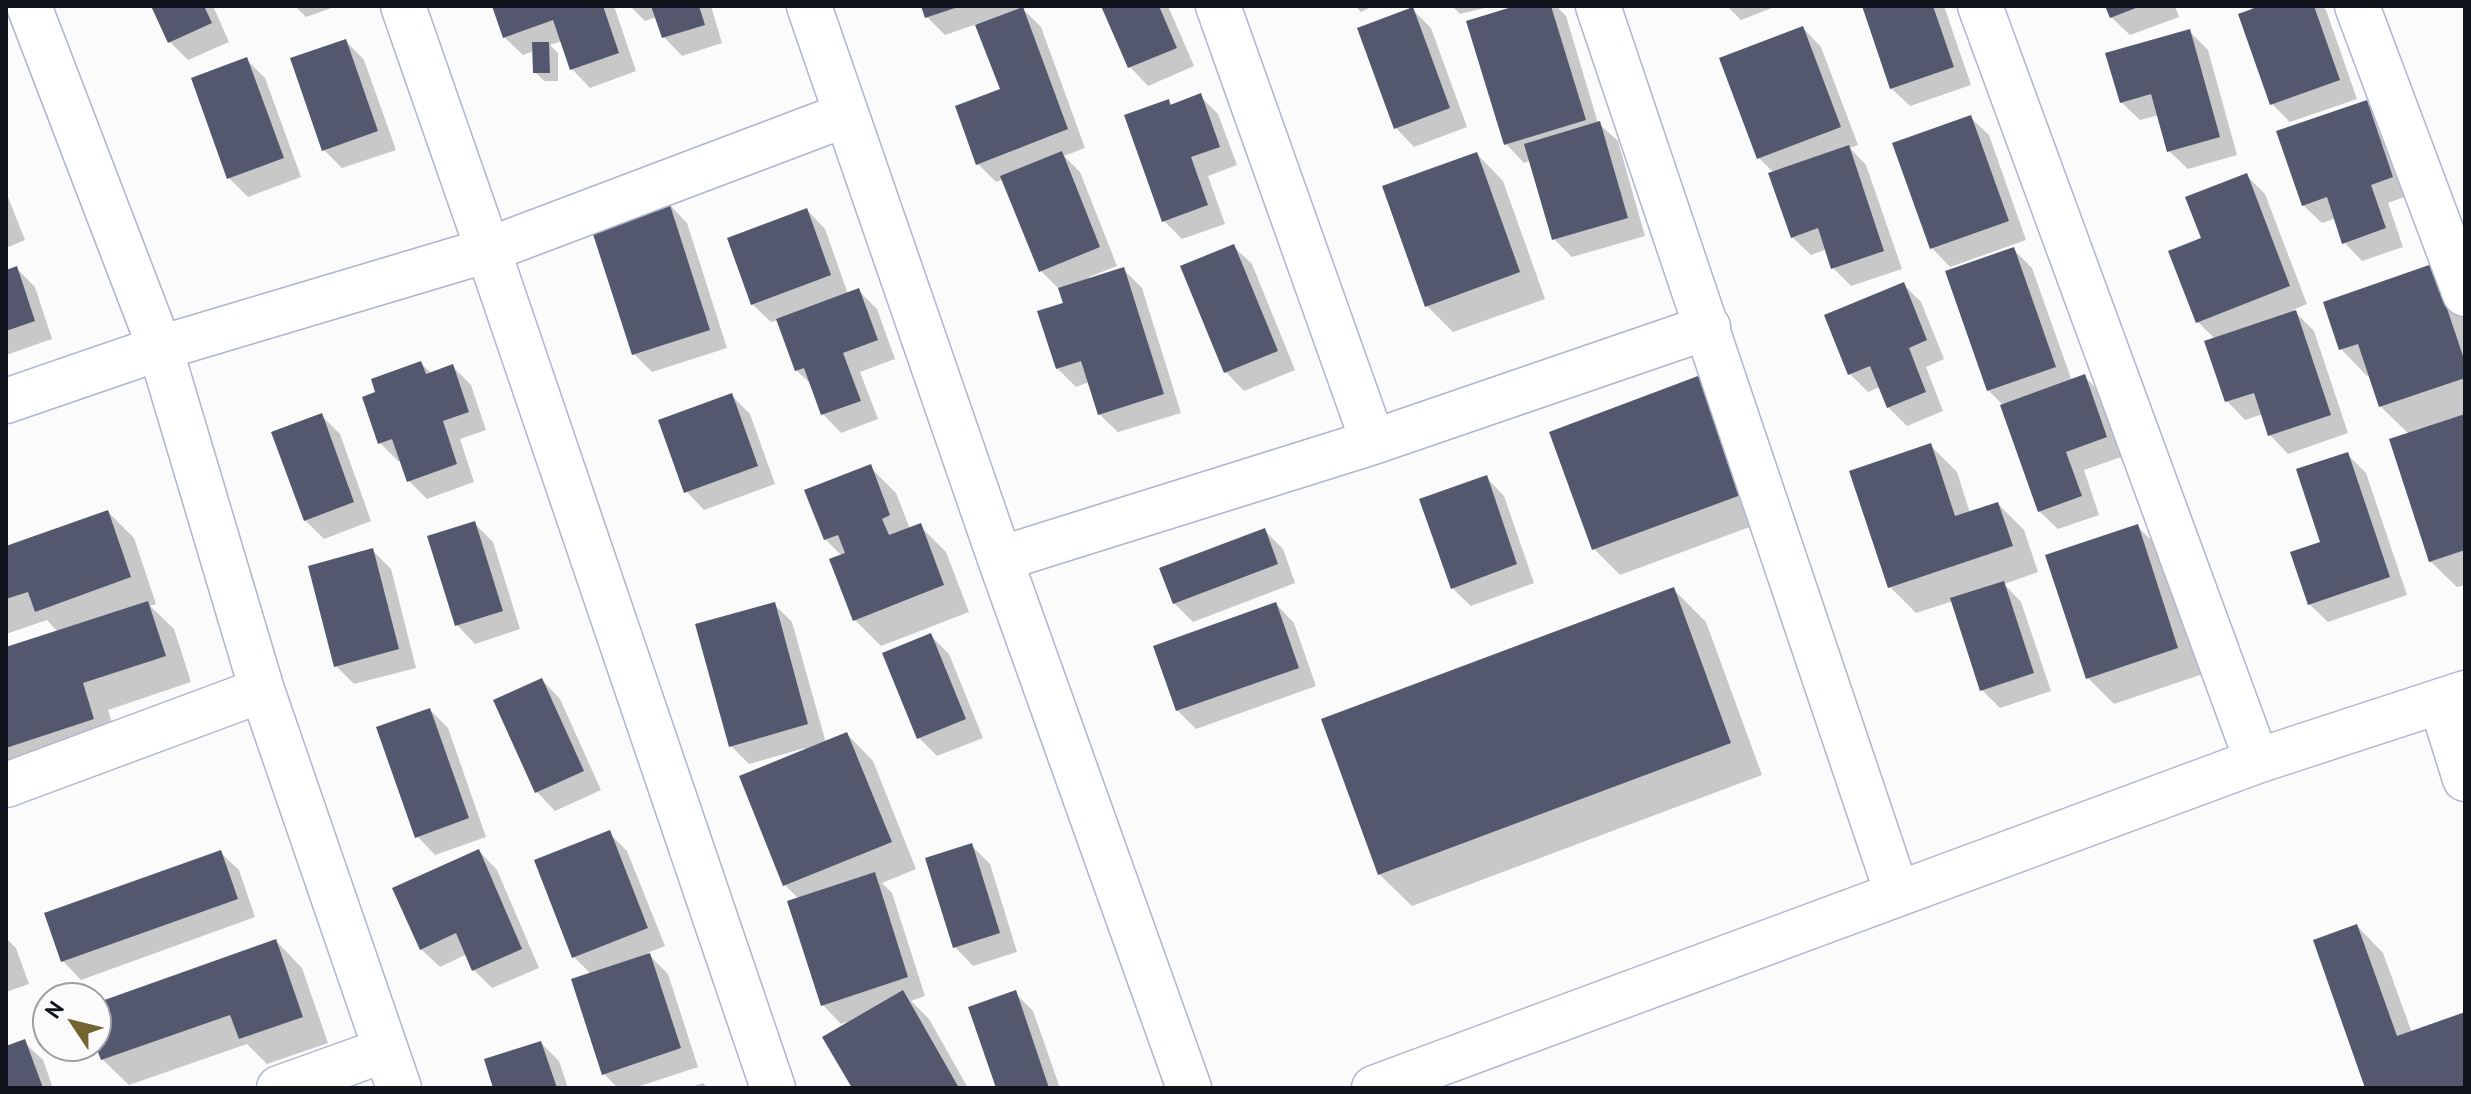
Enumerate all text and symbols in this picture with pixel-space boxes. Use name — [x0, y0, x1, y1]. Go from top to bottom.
north arrow — [32, 982, 112, 1062]
text: N — [38, 995, 70, 1023]

